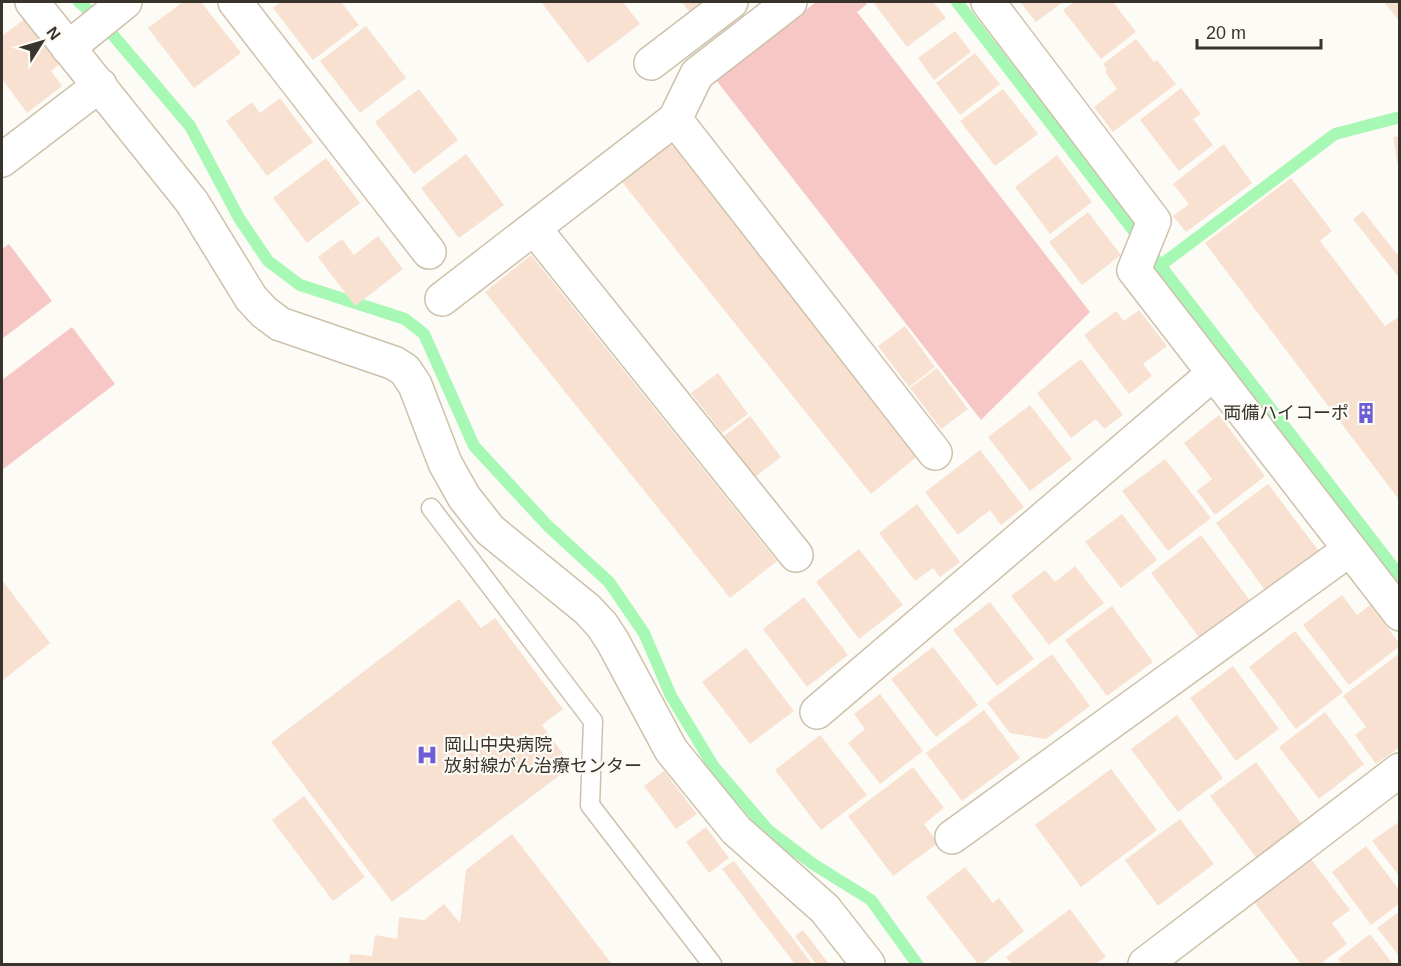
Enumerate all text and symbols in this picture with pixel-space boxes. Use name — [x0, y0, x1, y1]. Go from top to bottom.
north arrow — [12, 12, 72, 72]
scale bar — [1197, 12, 1322, 50]
text: 20 m — [1206, 23, 1246, 43]
text: N — [43, 24, 64, 43]
building icon: 両備ハイコーポ — [1354, 401, 1378, 425]
place label: 両備ハイコーポ — [1223, 403, 1349, 423]
place label: 岡山中央病院 放射線がん治療センター — [444, 735, 642, 776]
hospital icon: 岡山中央病院 放射線がん治療センター — [415, 743, 439, 767]

